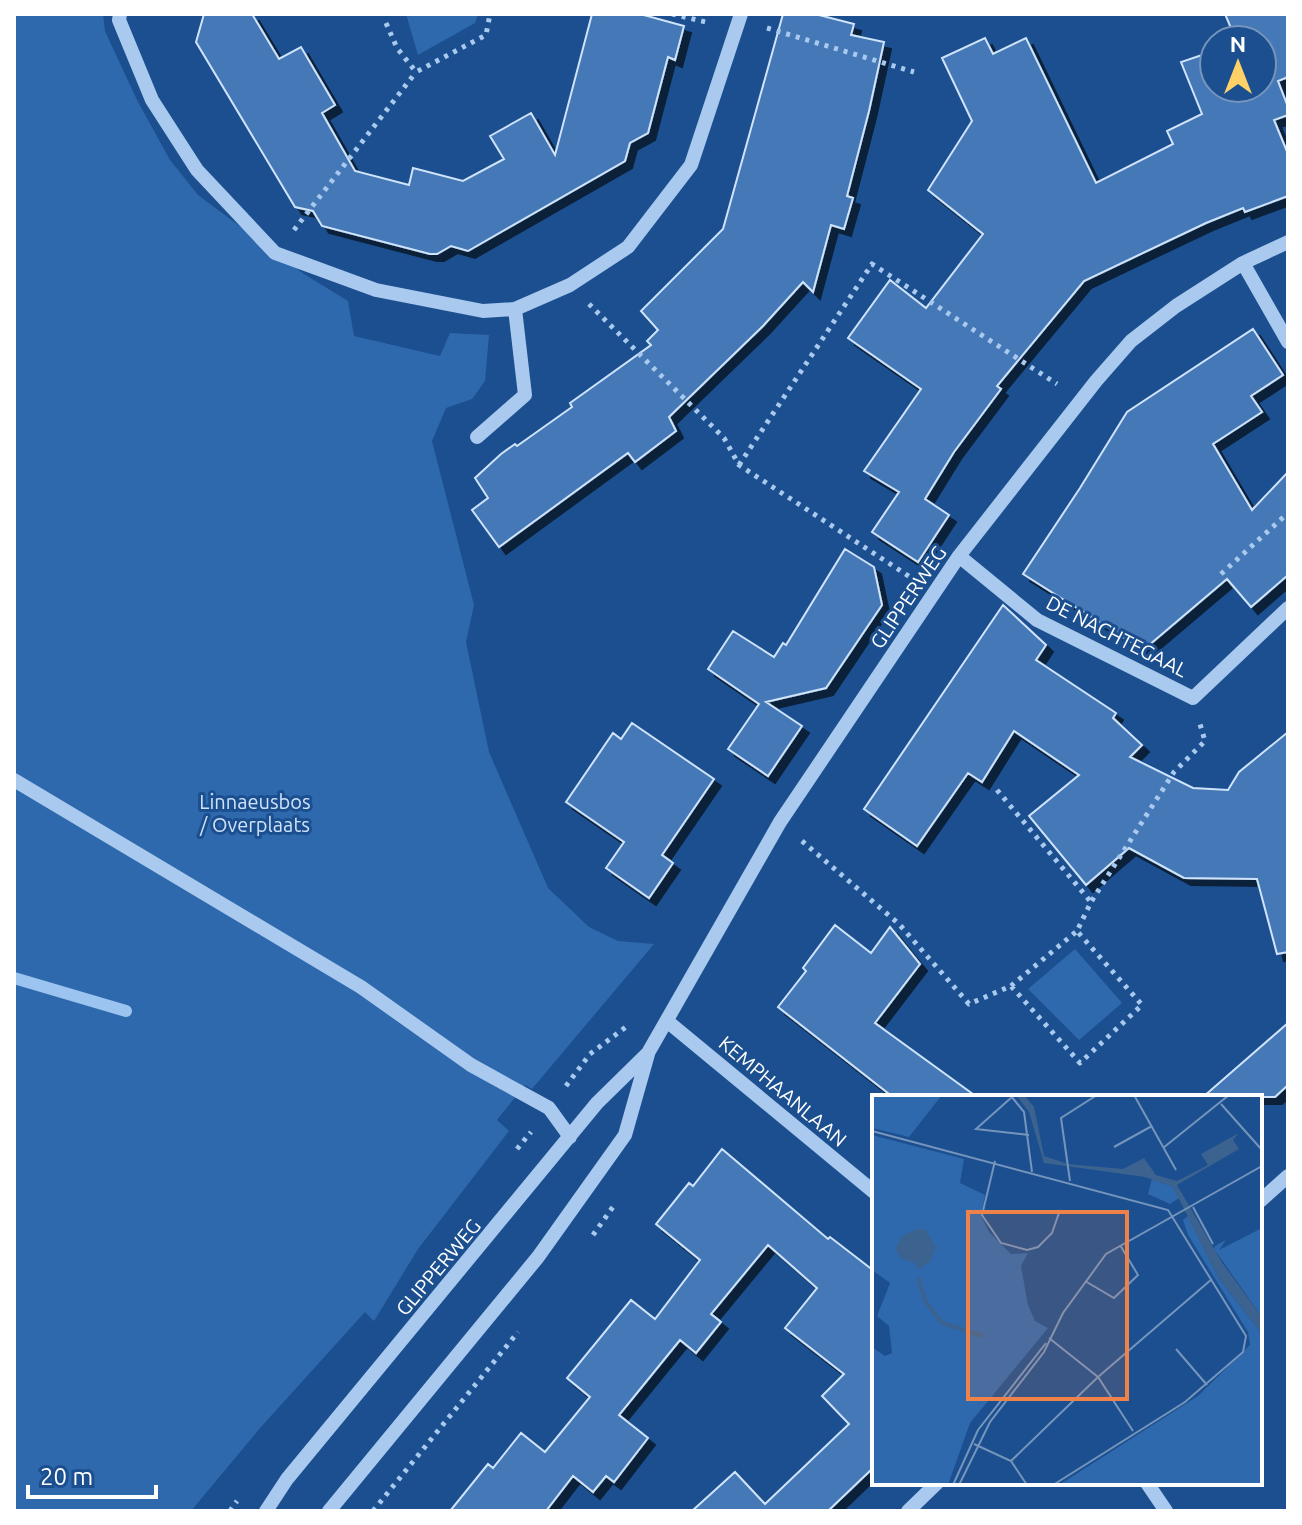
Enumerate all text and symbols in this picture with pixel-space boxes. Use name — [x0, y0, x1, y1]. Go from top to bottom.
north arrow — [1198, 24, 1278, 104]
text: N — [1230, 31, 1246, 56]
street label: GLIPPERWEG — [865, 541, 951, 653]
street label: DE NACHTEGAAL — [1043, 590, 1191, 682]
park label: Linnaeusbos / Overplaats — [199, 790, 311, 836]
street label: KEMPHAANLAAN — [715, 1031, 851, 1151]
inset map — [872, 1095, 1262, 1485]
street label: GLIPPERWEG — [391, 1214, 485, 1320]
scale bar — [28, 1449, 156, 1499]
text: 20 m — [40, 1463, 93, 1490]

